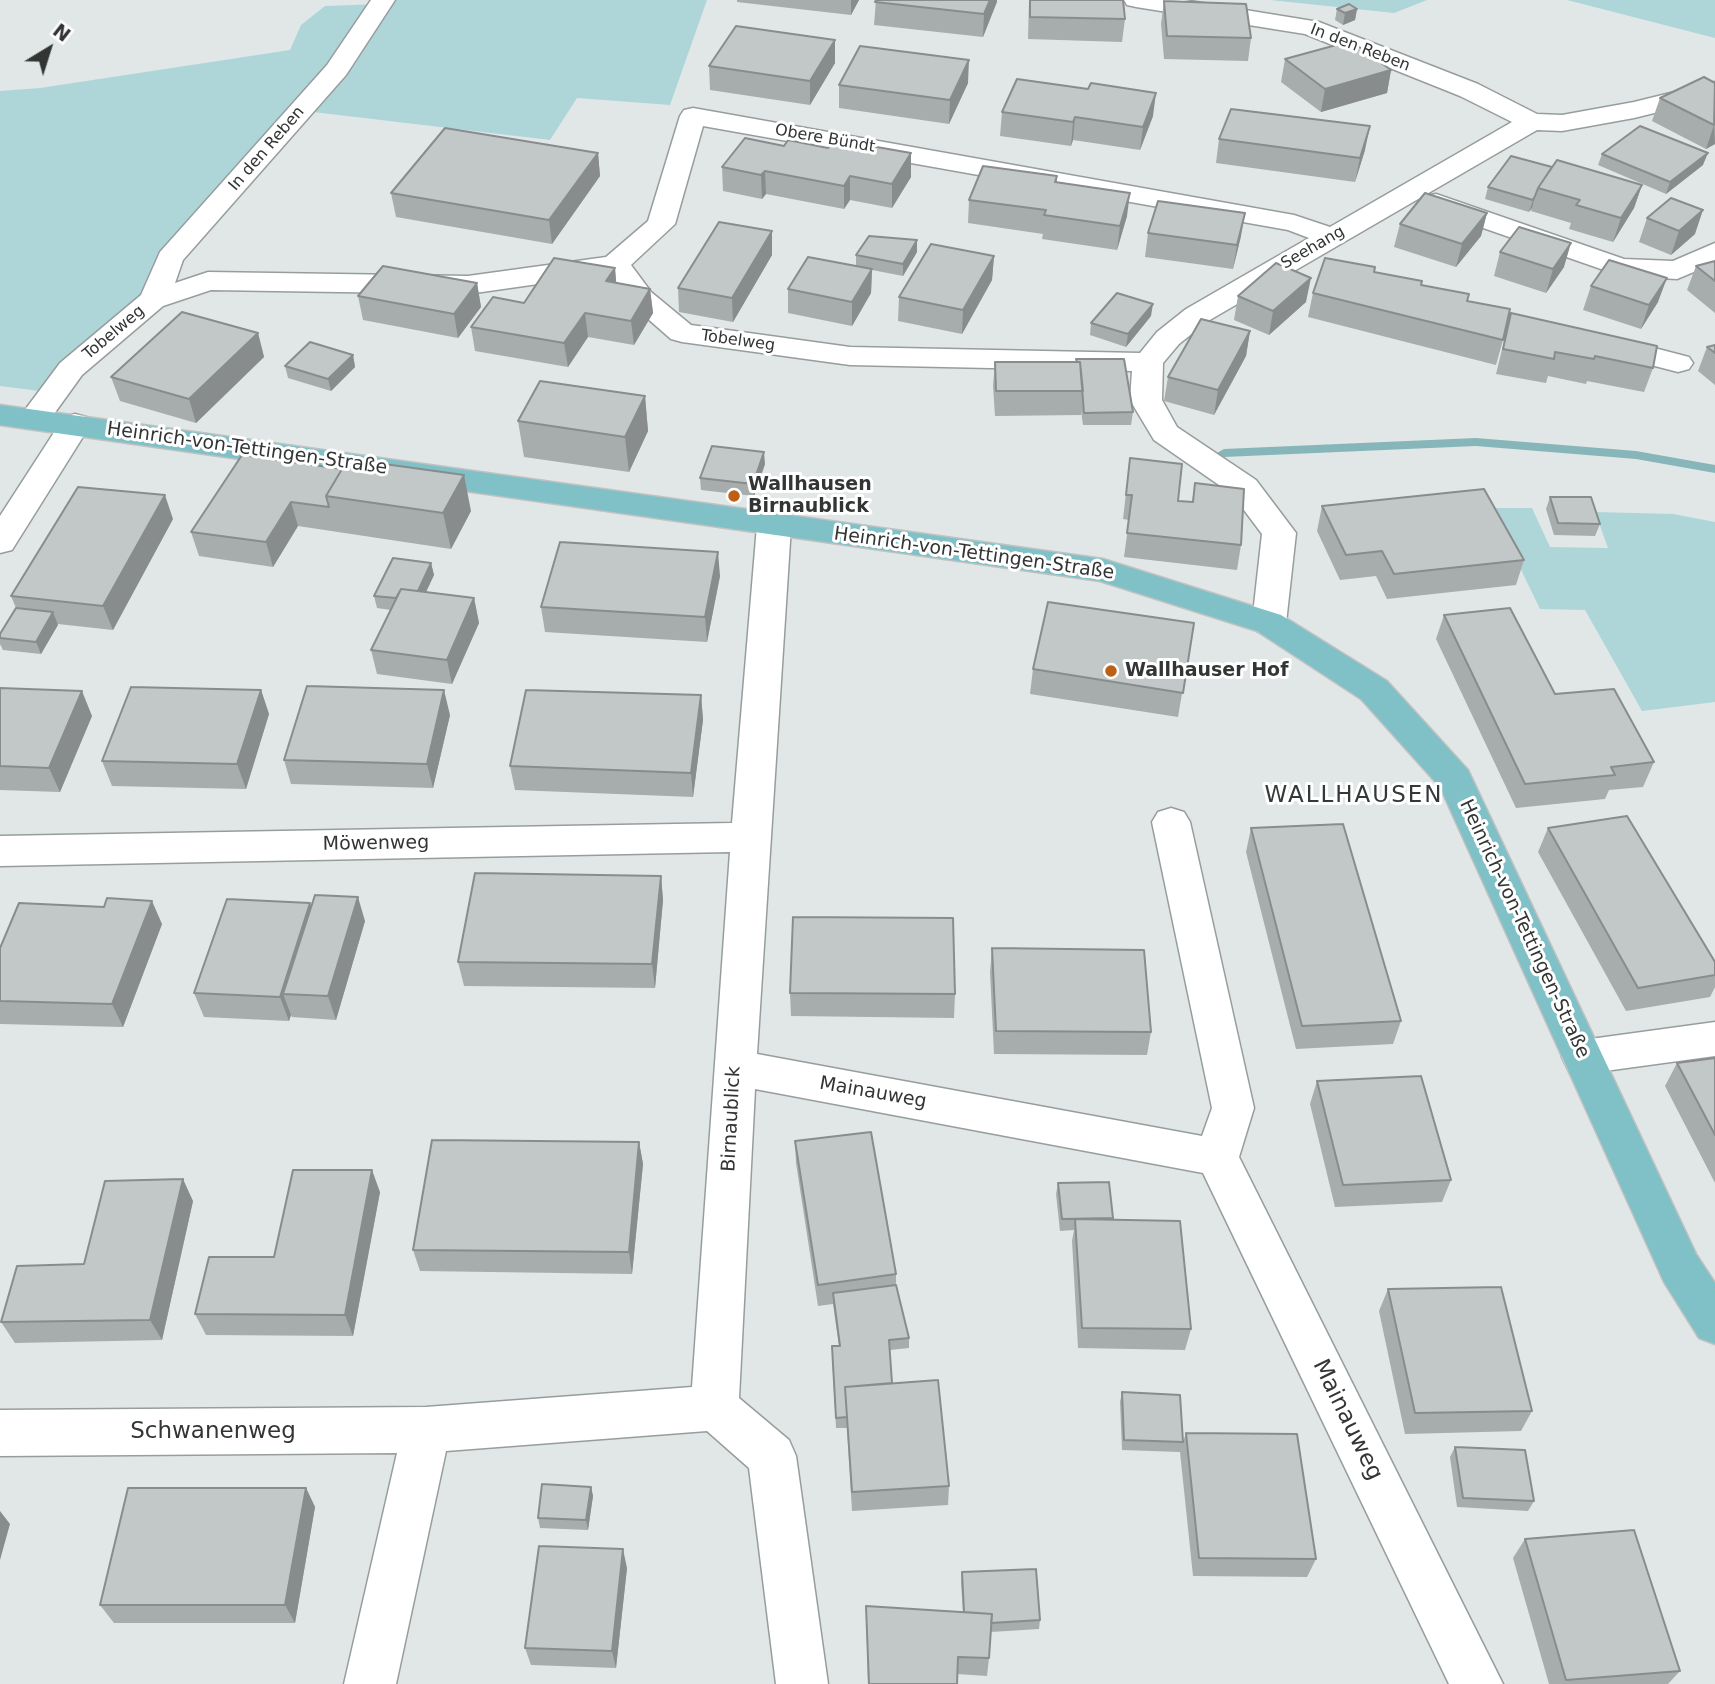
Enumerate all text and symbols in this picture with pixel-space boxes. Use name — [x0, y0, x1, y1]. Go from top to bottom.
north arrow — [14, 14, 84, 84]
text: N — [49, 19, 75, 46]
street label: In den Reben — [1307, 20, 1413, 76]
street label: In den Reben — [225, 103, 309, 195]
street label: Obere Bündt — [773, 121, 877, 157]
street label: Seehang — [1278, 222, 1348, 274]
street label: Tobelweg — [79, 302, 149, 364]
street label: Tobelweg — [700, 326, 776, 356]
street label: Heinrich-von-Tettingen-Straße — [105, 418, 389, 480]
place label: Wallhausen Birnaublick — [748, 474, 872, 518]
marker: Wallhausen Birnaublick — [726, 488, 742, 504]
street label: Heinrich-von-Tettingen-Straße — [832, 523, 1116, 585]
place label: Wallhauser Hof — [1125, 660, 1288, 682]
marker: Wallhauser Hof — [1103, 663, 1119, 679]
district label: WALLHAUSEN — [1266, 782, 1442, 810]
street label: Heinrich-von-Tettingen-Straße — [1454, 796, 1594, 1062]
street label: Möwenweg — [323, 832, 429, 856]
street label: Birnaublick — [718, 1066, 746, 1172]
street label: Mainauweg — [818, 1072, 928, 1114]
street label: Mainauweg — [1306, 1355, 1388, 1485]
street label: Schwanenweg — [130, 1418, 296, 1446]

